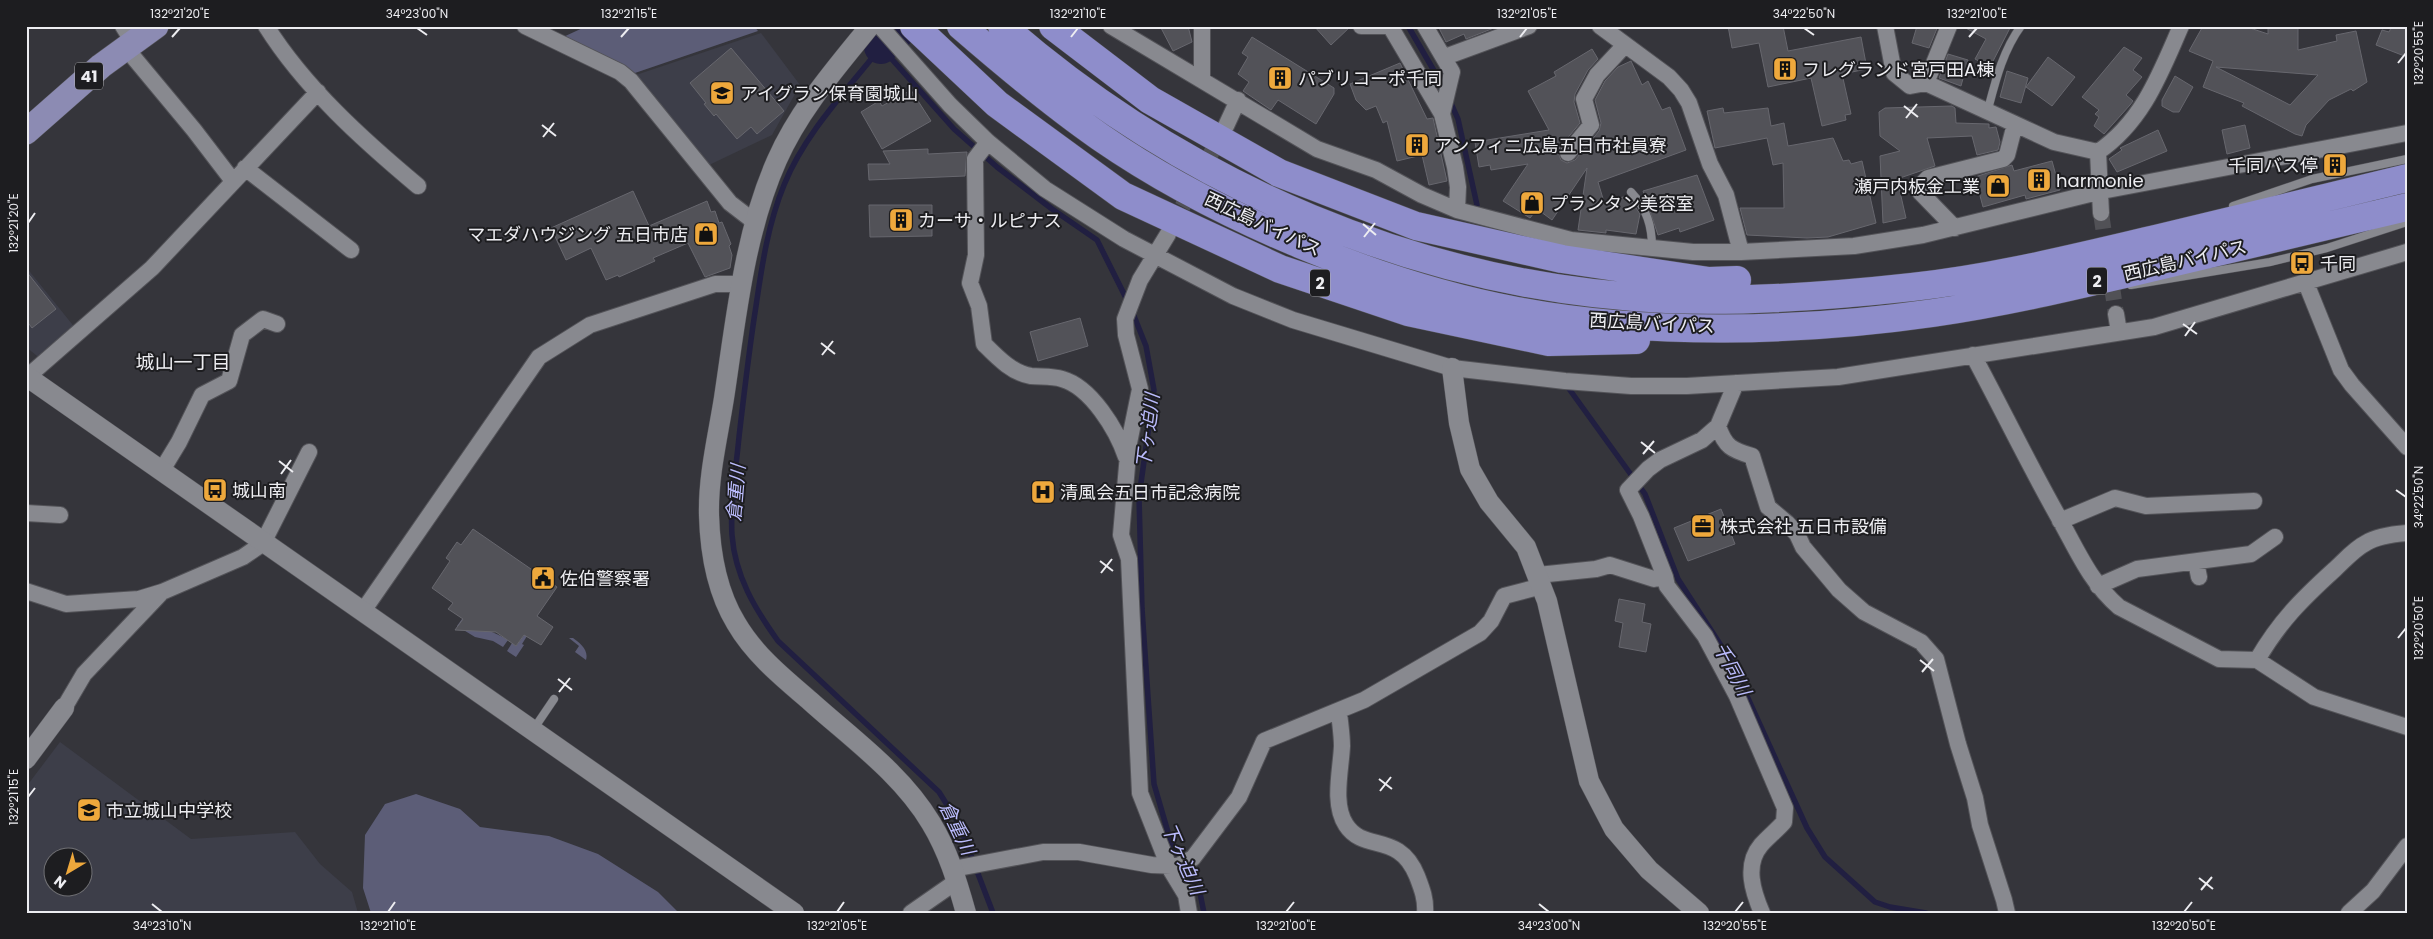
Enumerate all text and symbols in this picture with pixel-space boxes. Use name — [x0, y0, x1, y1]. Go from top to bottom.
text: 132°21'20"E — [150, 5, 210, 22]
text: 34°23'00"N — [386, 5, 448, 22]
text: 132°21'15"E — [601, 5, 657, 22]
text: 132°21'10"E — [1050, 5, 1106, 22]
text: 132°21'05"E — [1497, 5, 1557, 22]
text: 34°22'50"N — [1773, 5, 1835, 22]
text: 132°21'00"E — [1947, 5, 2007, 22]
text: 132°20'55"E — [2410, 21, 2427, 85]
building icon: フレグランド宮戸田A棟 — [1772, 56, 1798, 82]
place label: フレグランド宮戸田A棟 — [1802, 57, 1994, 82]
road number: 41 — [75, 62, 103, 90]
building icon: パブリコーポ千同 — [1267, 65, 1293, 91]
place label: パブリコーポ千同 — [1298, 66, 1442, 91]
school or university icon: アイグラン保育園城山 — [709, 80, 735, 106]
place label: アイグラン保育園城山 — [740, 81, 919, 106]
building icon: アンフィニ広島五日市社員寮 — [1404, 132, 1430, 158]
place label: アンフィニ広島五日市社員寮 — [1434, 133, 1666, 158]
building icon: 千同バス停 — [2322, 152, 2348, 178]
place label: 千同バス停 — [2228, 153, 2318, 178]
building icon: harmonie — [2026, 167, 2052, 193]
place label: harmonie — [2056, 168, 2144, 193]
shop icon: 瀬戸内板金工業 — [1985, 173, 2011, 199]
place label: 瀬戸内板金工業 — [1854, 174, 1980, 199]
street label: 西広島バイパス — [1201, 186, 1325, 262]
shop icon: プランタン美容室 — [1519, 190, 1545, 216]
place label: プランタン美容室 — [1550, 191, 1694, 216]
text: 132°21'20"E — [5, 193, 22, 253]
building icon: カーサ・ルピナス — [888, 207, 914, 233]
place label: カーサ・ルピナス — [918, 208, 1062, 233]
shop icon: マエダハウジング 五日市店 — [693, 221, 719, 247]
place label: マエダハウジング 五日市店 — [467, 222, 688, 247]
street label: 西広島バイパス — [2121, 234, 2249, 286]
bus stop icon: 千同 — [2289, 250, 2315, 276]
place label: 千同 — [2320, 251, 2356, 276]
road number: 2 — [2087, 268, 2107, 294]
road number: 2 — [1310, 270, 1330, 296]
street label: 西広島バイパス — [1589, 307, 1715, 339]
district label: 城山一丁目 — [135, 349, 231, 376]
water label: 下ヶ迫川 — [1130, 390, 1166, 470]
water label: 倉重川 — [720, 461, 752, 523]
text: 34°22'50"N — [2410, 466, 2427, 528]
bus stop icon: 城山南 — [202, 477, 228, 503]
place label: 城山南 — [232, 478, 286, 503]
hospital icon: 清風会五日市記念病院 — [1030, 479, 1056, 505]
place label: 清風会五日市記念病院 — [1060, 480, 1240, 505]
office icon: 株式会社 五日市設備 — [1690, 513, 1716, 539]
place label: 株式会社 五日市設備 — [1720, 514, 1887, 539]
public building icon: 佐伯警察署 — [530, 565, 556, 591]
place label: 佐伯警察署 — [560, 566, 650, 591]
text: 132°20'50"E — [2410, 596, 2427, 660]
water label: 千同川 — [1707, 637, 1758, 702]
text: 132°21'15"E — [5, 769, 22, 825]
water label: 倉重川 — [932, 796, 983, 861]
school or university icon: 市立城山中学校 — [76, 797, 102, 823]
place label: 市立城山中学校 — [106, 798, 232, 823]
water label: 下ヶ迫川 — [1155, 819, 1212, 901]
north arrow — [42, 846, 92, 896]
text: N — [50, 871, 70, 893]
text: 34°23'10"N — [133, 917, 191, 934]
text: 132°21'10"E — [360, 917, 416, 934]
text: 132°21'05"E — [807, 917, 867, 934]
text: 132°21'00"E — [1256, 917, 1316, 934]
text: 34°23'00"N — [1518, 917, 1580, 934]
text: 132°20'55"E — [1703, 917, 1767, 934]
text: 132°20'50"E — [2152, 917, 2216, 934]

